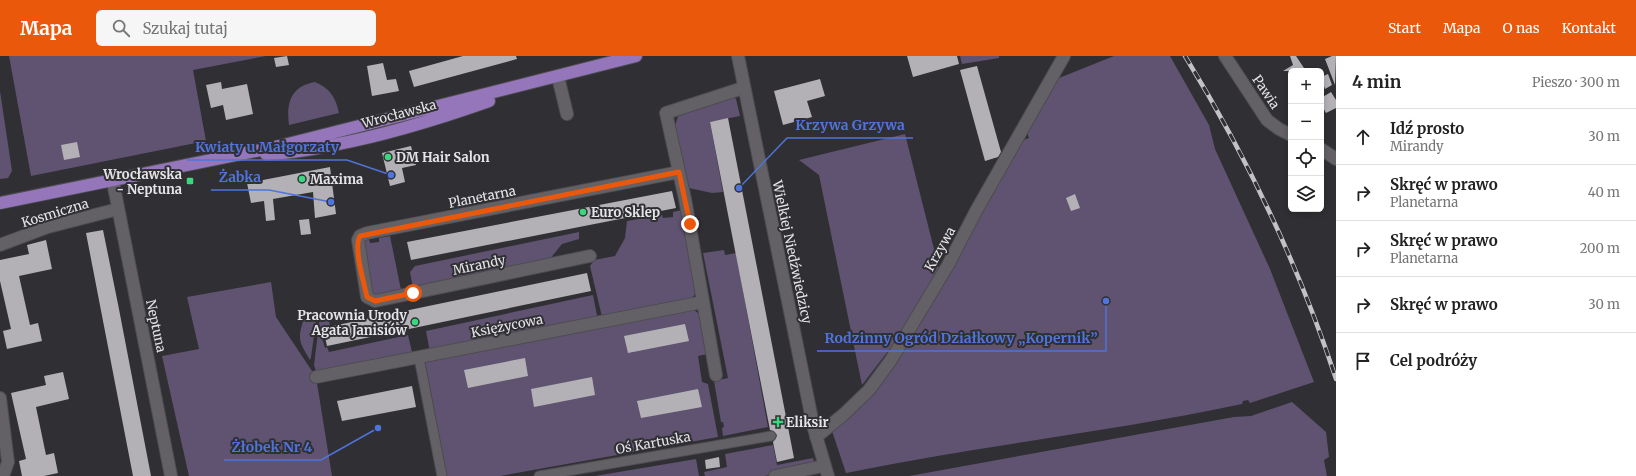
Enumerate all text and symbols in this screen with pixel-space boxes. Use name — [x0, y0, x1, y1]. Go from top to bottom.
search box — [96, 10, 376, 46]
text: Mapa — [20, 16, 72, 40]
icon: search — [110, 17, 132, 39]
text: Szukaj tutaj — [142, 19, 228, 38]
text: Start — [1388, 19, 1421, 37]
text: Mapa — [1443, 19, 1480, 37]
text: O nas — [1502, 19, 1540, 37]
text: Kontakt — [1562, 19, 1616, 37]
map controls — [1288, 68, 1324, 212]
button: + — [1288, 68, 1324, 104]
text: 4 min — [1352, 71, 1401, 93]
street label: Pawia — [1249, 72, 1284, 112]
text: Pieszo · 300 m — [1532, 74, 1620, 91]
street label: Wrocławska — [359, 96, 438, 132]
button: − — [1288, 104, 1324, 140]
callout: Krzywa Grzywa — [787, 112, 913, 138]
text: Krzywa Grzywa — [795, 116, 905, 134]
text: Idź prosto — [1390, 119, 1464, 138]
icon: ahead — [1352, 126, 1374, 148]
text: 30 m — [1588, 128, 1620, 145]
callout: Kwiaty u Małgorzaty — [187, 134, 347, 160]
text: Kwiaty u Małgorzaty — [195, 138, 340, 156]
text: Mirandy — [1390, 138, 1444, 155]
button: locate — [1288, 140, 1324, 176]
place label: DM Hair Salon — [396, 149, 490, 166]
marker: DM Hair Salon — [383, 152, 393, 162]
callout: Żabka — [211, 164, 269, 190]
place label: Wrocławska - Neptuna — [102, 166, 182, 198]
text: Żabka — [219, 168, 261, 186]
place label: Maxima — [310, 171, 363, 188]
marker: Maxima — [297, 174, 307, 184]
text: Skręć w prawo — [1390, 175, 1498, 194]
marker: Wrocławska - Neptuna — [185, 176, 195, 186]
button: layers — [1288, 176, 1324, 212]
street label: Wielkiej Niedźwiedzicy — [768, 178, 816, 326]
street label: Planetarna — [447, 182, 517, 212]
icon: right — [1352, 182, 1374, 204]
text: 40 m — [1588, 184, 1620, 201]
text: Planetarna — [1390, 194, 1458, 211]
street label: Kosmiczna — [19, 195, 91, 231]
place label: Euro Sklep — [591, 204, 660, 221]
marker: Euro Sklep — [578, 207, 588, 217]
route end — [681, 215, 699, 233]
street label: Krzywa — [921, 224, 959, 274]
text: Skręć w prawo — [1390, 231, 1498, 250]
icon: right — [1352, 238, 1374, 260]
text: 200 m — [1580, 240, 1620, 257]
text: Planetarna — [1390, 250, 1458, 267]
street label: Mirandy — [451, 251, 507, 279]
route start — [404, 284, 422, 302]
icon: right — [1352, 294, 1374, 316]
text: Skręć w prawo — [1390, 295, 1498, 314]
text: 30 m — [1588, 296, 1620, 313]
street label: Neptuna — [142, 298, 170, 354]
place label: Pracownia Urody Agata Janisiów — [297, 307, 408, 339]
street label: Księżycowa — [470, 311, 544, 341]
marker: Pracownia Urody Agata Janisiów — [410, 317, 420, 327]
callout: Rodzinny Ogród Działkowy „Kopernik” — [817, 325, 1106, 351]
text: Rodzinny Ogród Działkowy „Kopernik” — [824, 329, 1098, 347]
icon: arrive — [1352, 350, 1374, 372]
text: Cel podróży — [1390, 351, 1477, 370]
place label: Eliksir — [786, 414, 829, 431]
marker: Eliksir — [773, 417, 783, 427]
street label: Oś Kartuska — [614, 428, 692, 458]
callout: Żłobek Nr 4 — [224, 434, 321, 460]
text: Żłobek Nr 4 — [232, 438, 312, 456]

